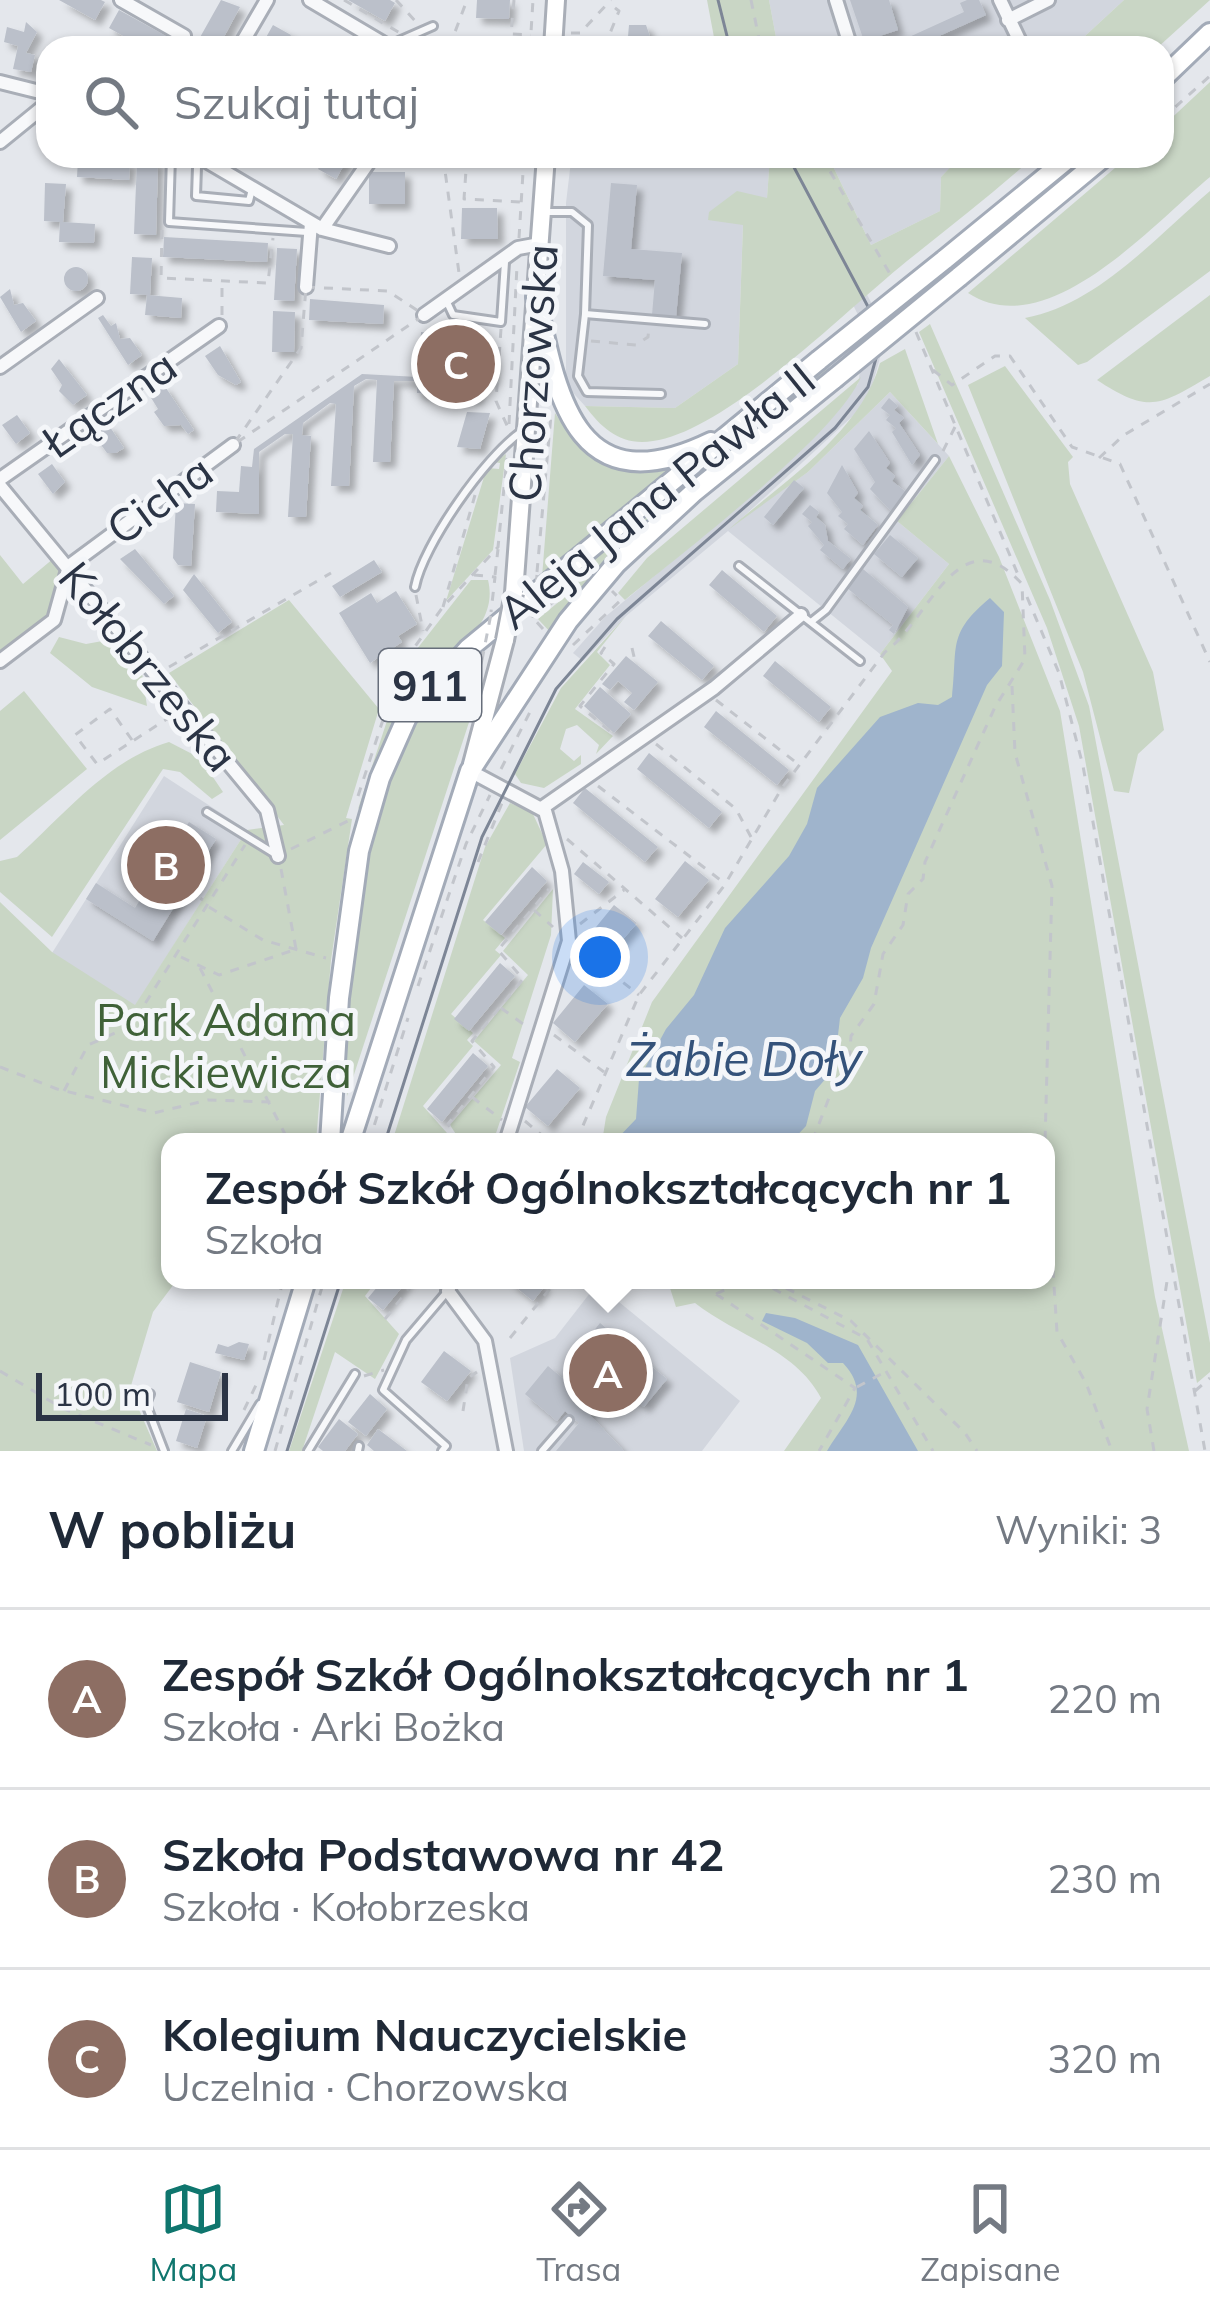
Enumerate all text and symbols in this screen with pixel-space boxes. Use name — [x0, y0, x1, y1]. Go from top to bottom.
search box — [36, 36, 1174, 168]
icon: search — [78, 69, 144, 135]
text: Szukaj tutaj — [174, 74, 419, 130]
street label: Chorzowska — [495, 242, 569, 504]
pin: C — [417, 319, 495, 409]
street label: Łączna — [30, 337, 187, 470]
street label: Aleja Jana Pawła II — [486, 350, 826, 640]
street label: Cicha — [95, 442, 223, 556]
street label: Kołobrzeska — [48, 550, 250, 782]
road number: 911 — [379, 649, 481, 721]
pin: B — [127, 820, 205, 910]
your location — [570, 927, 630, 987]
park label: Park Adama Mickiewicza — [96, 991, 356, 1099]
water label: Żabie Doły — [626, 1028, 863, 1088]
popup — [161, 1133, 1055, 1289]
text: Zespół Szkół Ogólnokształcących nr 1 — [205, 1159, 1011, 1215]
text: Szkoła — [205, 1215, 324, 1264]
pin: A — [569, 1328, 647, 1418]
scale bar — [36, 1367, 228, 1420]
text: 100 m — [54, 1373, 151, 1414]
text: W pobliżu — [48, 1497, 296, 1561]
text: Wyniki: 3 — [995, 1505, 1162, 1554]
text: Zespół Szkół Ogólnokształcących nr 1 — [162, 1646, 969, 1702]
text: A — [72, 1674, 102, 1723]
text: 220 m — [1047, 1674, 1162, 1723]
text: Szkoła · Arki Bożka — [162, 1702, 505, 1751]
text: Szkoła Podstawowa nr 42 — [162, 1826, 724, 1882]
text: B — [74, 1854, 100, 1903]
text: 230 m — [1047, 1854, 1162, 1903]
text: Szkoła · Kołobrzeska — [162, 1882, 530, 1931]
text: Kolegium Nauczycielskie — [162, 2006, 687, 2062]
text: C — [74, 2034, 100, 2083]
text: 320 m — [1047, 2034, 1162, 2083]
text: Uczelnia · Chorzowska — [162, 2062, 569, 2111]
tab: Mapa — [149, 2176, 237, 2289]
tab: Trasa — [536, 2176, 621, 2289]
tab: Zapisane — [920, 2176, 1061, 2289]

